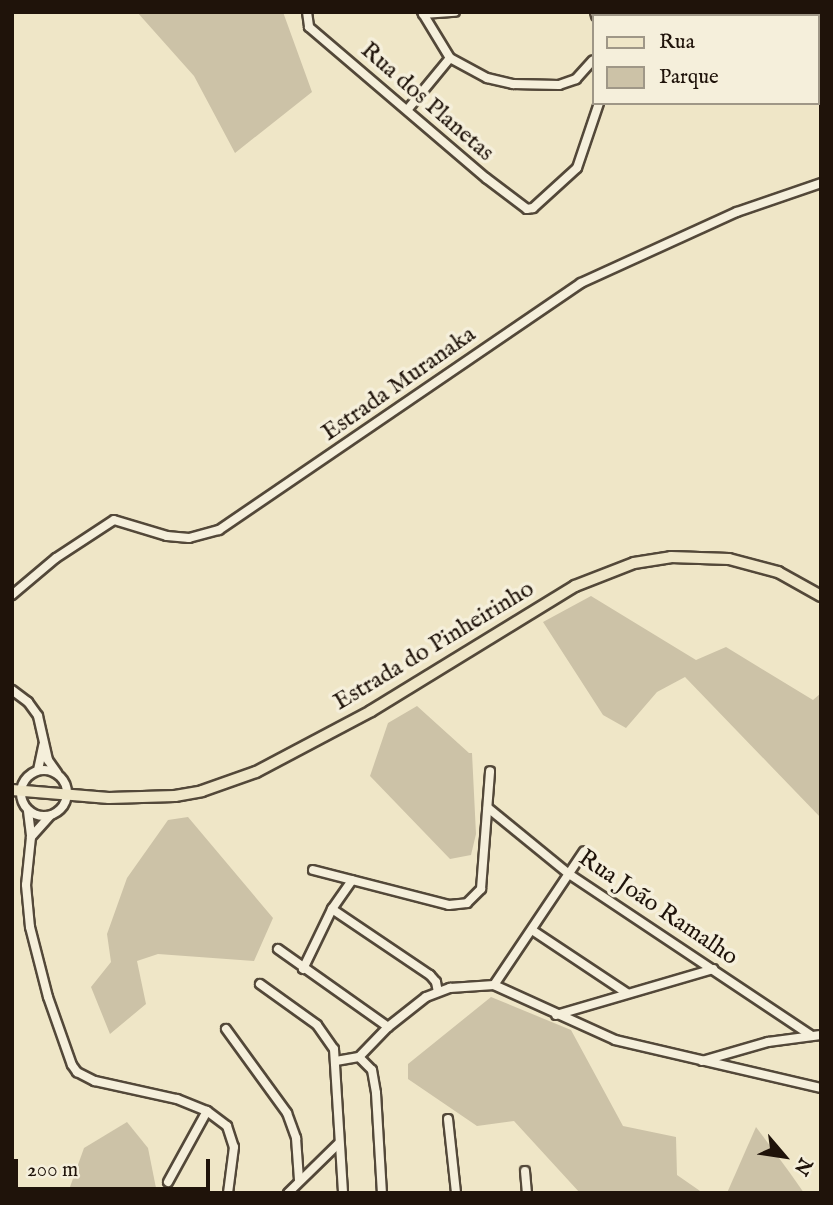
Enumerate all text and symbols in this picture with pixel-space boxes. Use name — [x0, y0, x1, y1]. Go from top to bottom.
legend — [592, 14, 819, 105]
text: Rua — [659, 29, 695, 56]
street label: Rua dos Planetas — [354, 36, 500, 168]
text: Parque — [659, 64, 719, 91]
street label: Estrada Muranaka — [317, 320, 481, 448]
street label: Estrada do Pinheirinho — [329, 575, 539, 717]
street label: Rua João Ramalho — [573, 844, 743, 972]
north arrow — [749, 1121, 819, 1191]
scale bar — [18, 1146, 214, 1190]
text: N — [788, 1153, 817, 1179]
text: 200 m — [27, 1157, 78, 1184]

